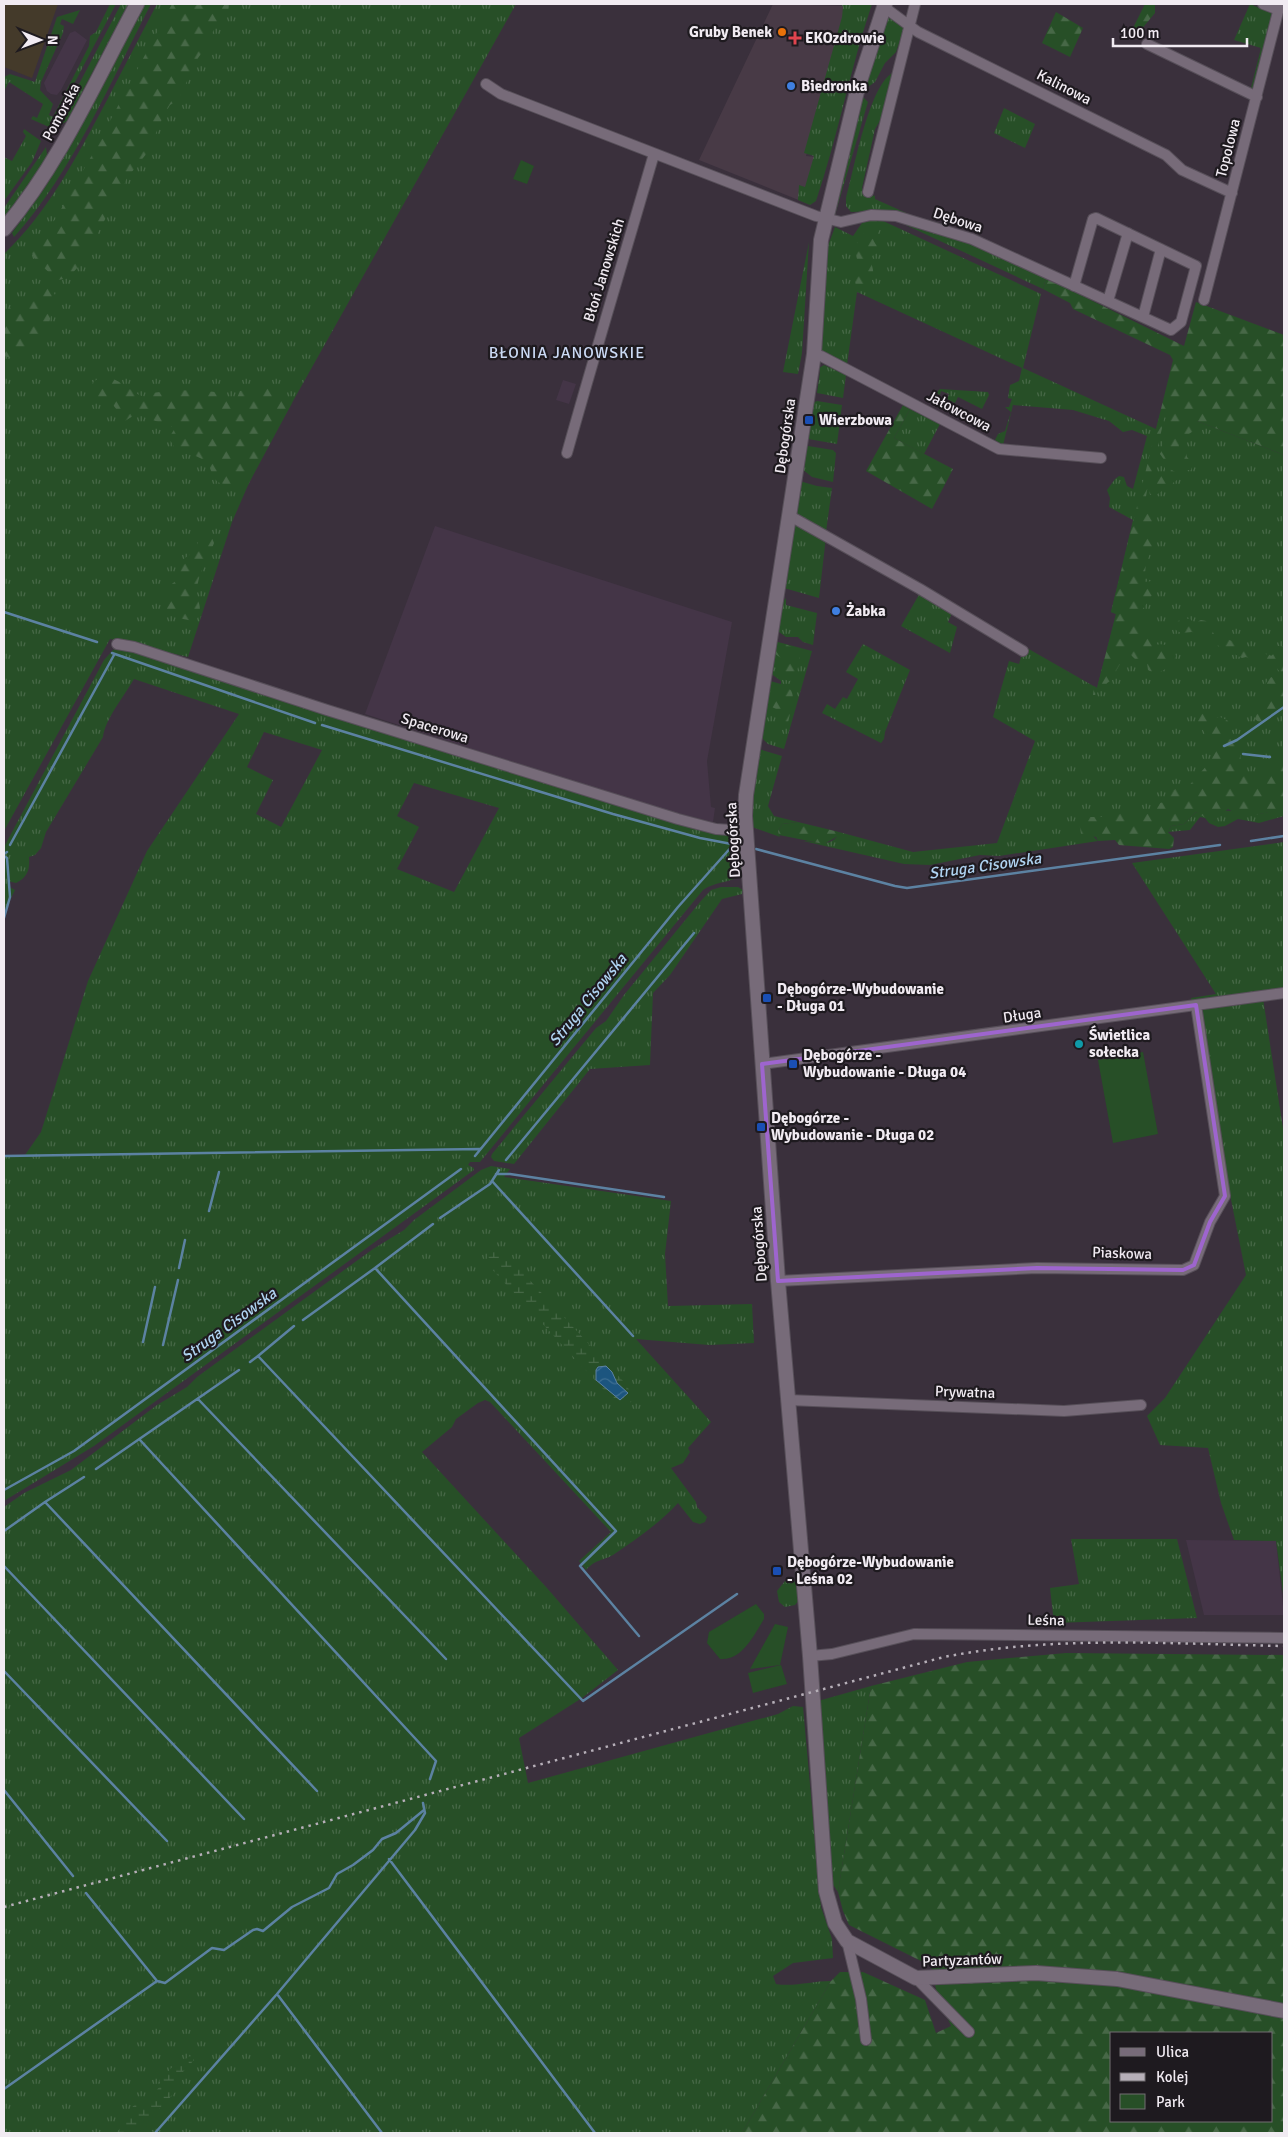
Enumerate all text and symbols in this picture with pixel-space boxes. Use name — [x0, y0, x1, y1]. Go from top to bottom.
north arrow — [15, 15, 65, 65]
scale bar — [1113, 15, 1247, 47]
place label: Gruby Benek — [689, 23, 772, 41]
text: 100 m — [1120, 24, 1160, 42]
marker: Gruby Benek — [776, 26, 788, 38]
place label: EKOzdrowie — [805, 29, 884, 47]
marker: EKOzdrowie — [789, 32, 801, 44]
text: N — [44, 35, 61, 45]
street label: Kalinowa — [1034, 66, 1094, 108]
place label: Biedronka — [801, 77, 868, 95]
street label: Pomorska — [38, 80, 84, 144]
marker: Biedronka — [785, 80, 797, 92]
street label: Topolowa — [1212, 117, 1244, 179]
street label: Dębowa — [931, 204, 985, 236]
street label: Błoń Janowskich — [580, 216, 628, 324]
district label: BŁONIA JANOWSKIE — [489, 343, 645, 363]
street label: Jałowcowa — [924, 387, 994, 435]
street label: Dębogórska — [771, 397, 799, 475]
place label: Wierzbowa — [819, 411, 892, 429]
marker: Wierzbowa — [803, 414, 815, 426]
place label: Żabka — [846, 602, 886, 620]
marker: Żabka — [830, 605, 842, 617]
street label: Spacerowa — [399, 709, 471, 747]
street label: Dębogórska — [722, 802, 744, 878]
water label: Struga Cisowska — [928, 848, 1043, 884]
water label: Struga Cisowska — [545, 949, 632, 1050]
place label: Dębogórze-Wybudowanie - Długa 01 — [777, 980, 944, 1015]
marker: Dębogórze-Wybudowanie - Długa 01 — [761, 992, 773, 1004]
street label: Długa — [1002, 1003, 1042, 1027]
place label: Świetlica sołecka — [1089, 1025, 1150, 1061]
marker: Świetlica sołecka — [1073, 1038, 1085, 1050]
place label: Dębogórze - Wybudowanie - Długa 04 — [803, 1046, 966, 1081]
marker: Dębogórze - Wybudowanie - Długa 04 — [787, 1058, 799, 1070]
place label: Dębogórze - Wybudowanie - Długa 02 — [771, 1109, 934, 1144]
marker: Dębogórze - Wybudowanie - Długa 02 — [755, 1121, 767, 1133]
street label: Dębogórska — [747, 1206, 771, 1282]
street label: Piaskowa — [1092, 1243, 1152, 1263]
water label: Struga Cisowska — [177, 1283, 281, 1366]
street label: Prywatna — [935, 1382, 995, 1402]
place label: Dębogórze-Wybudowanie - Leśna 02 — [787, 1553, 954, 1588]
marker: Dębogórze-Wybudowanie - Leśna 02 — [771, 1565, 783, 1577]
street label: Leśna — [1027, 1611, 1065, 1629]
street label: Partyzantów — [922, 1950, 1002, 1970]
legend — [1110, 2032, 1273, 2122]
text: Ulica — [1156, 2043, 1189, 2061]
text: Kolej — [1156, 2068, 1188, 2086]
text: Park — [1156, 2093, 1185, 2111]

